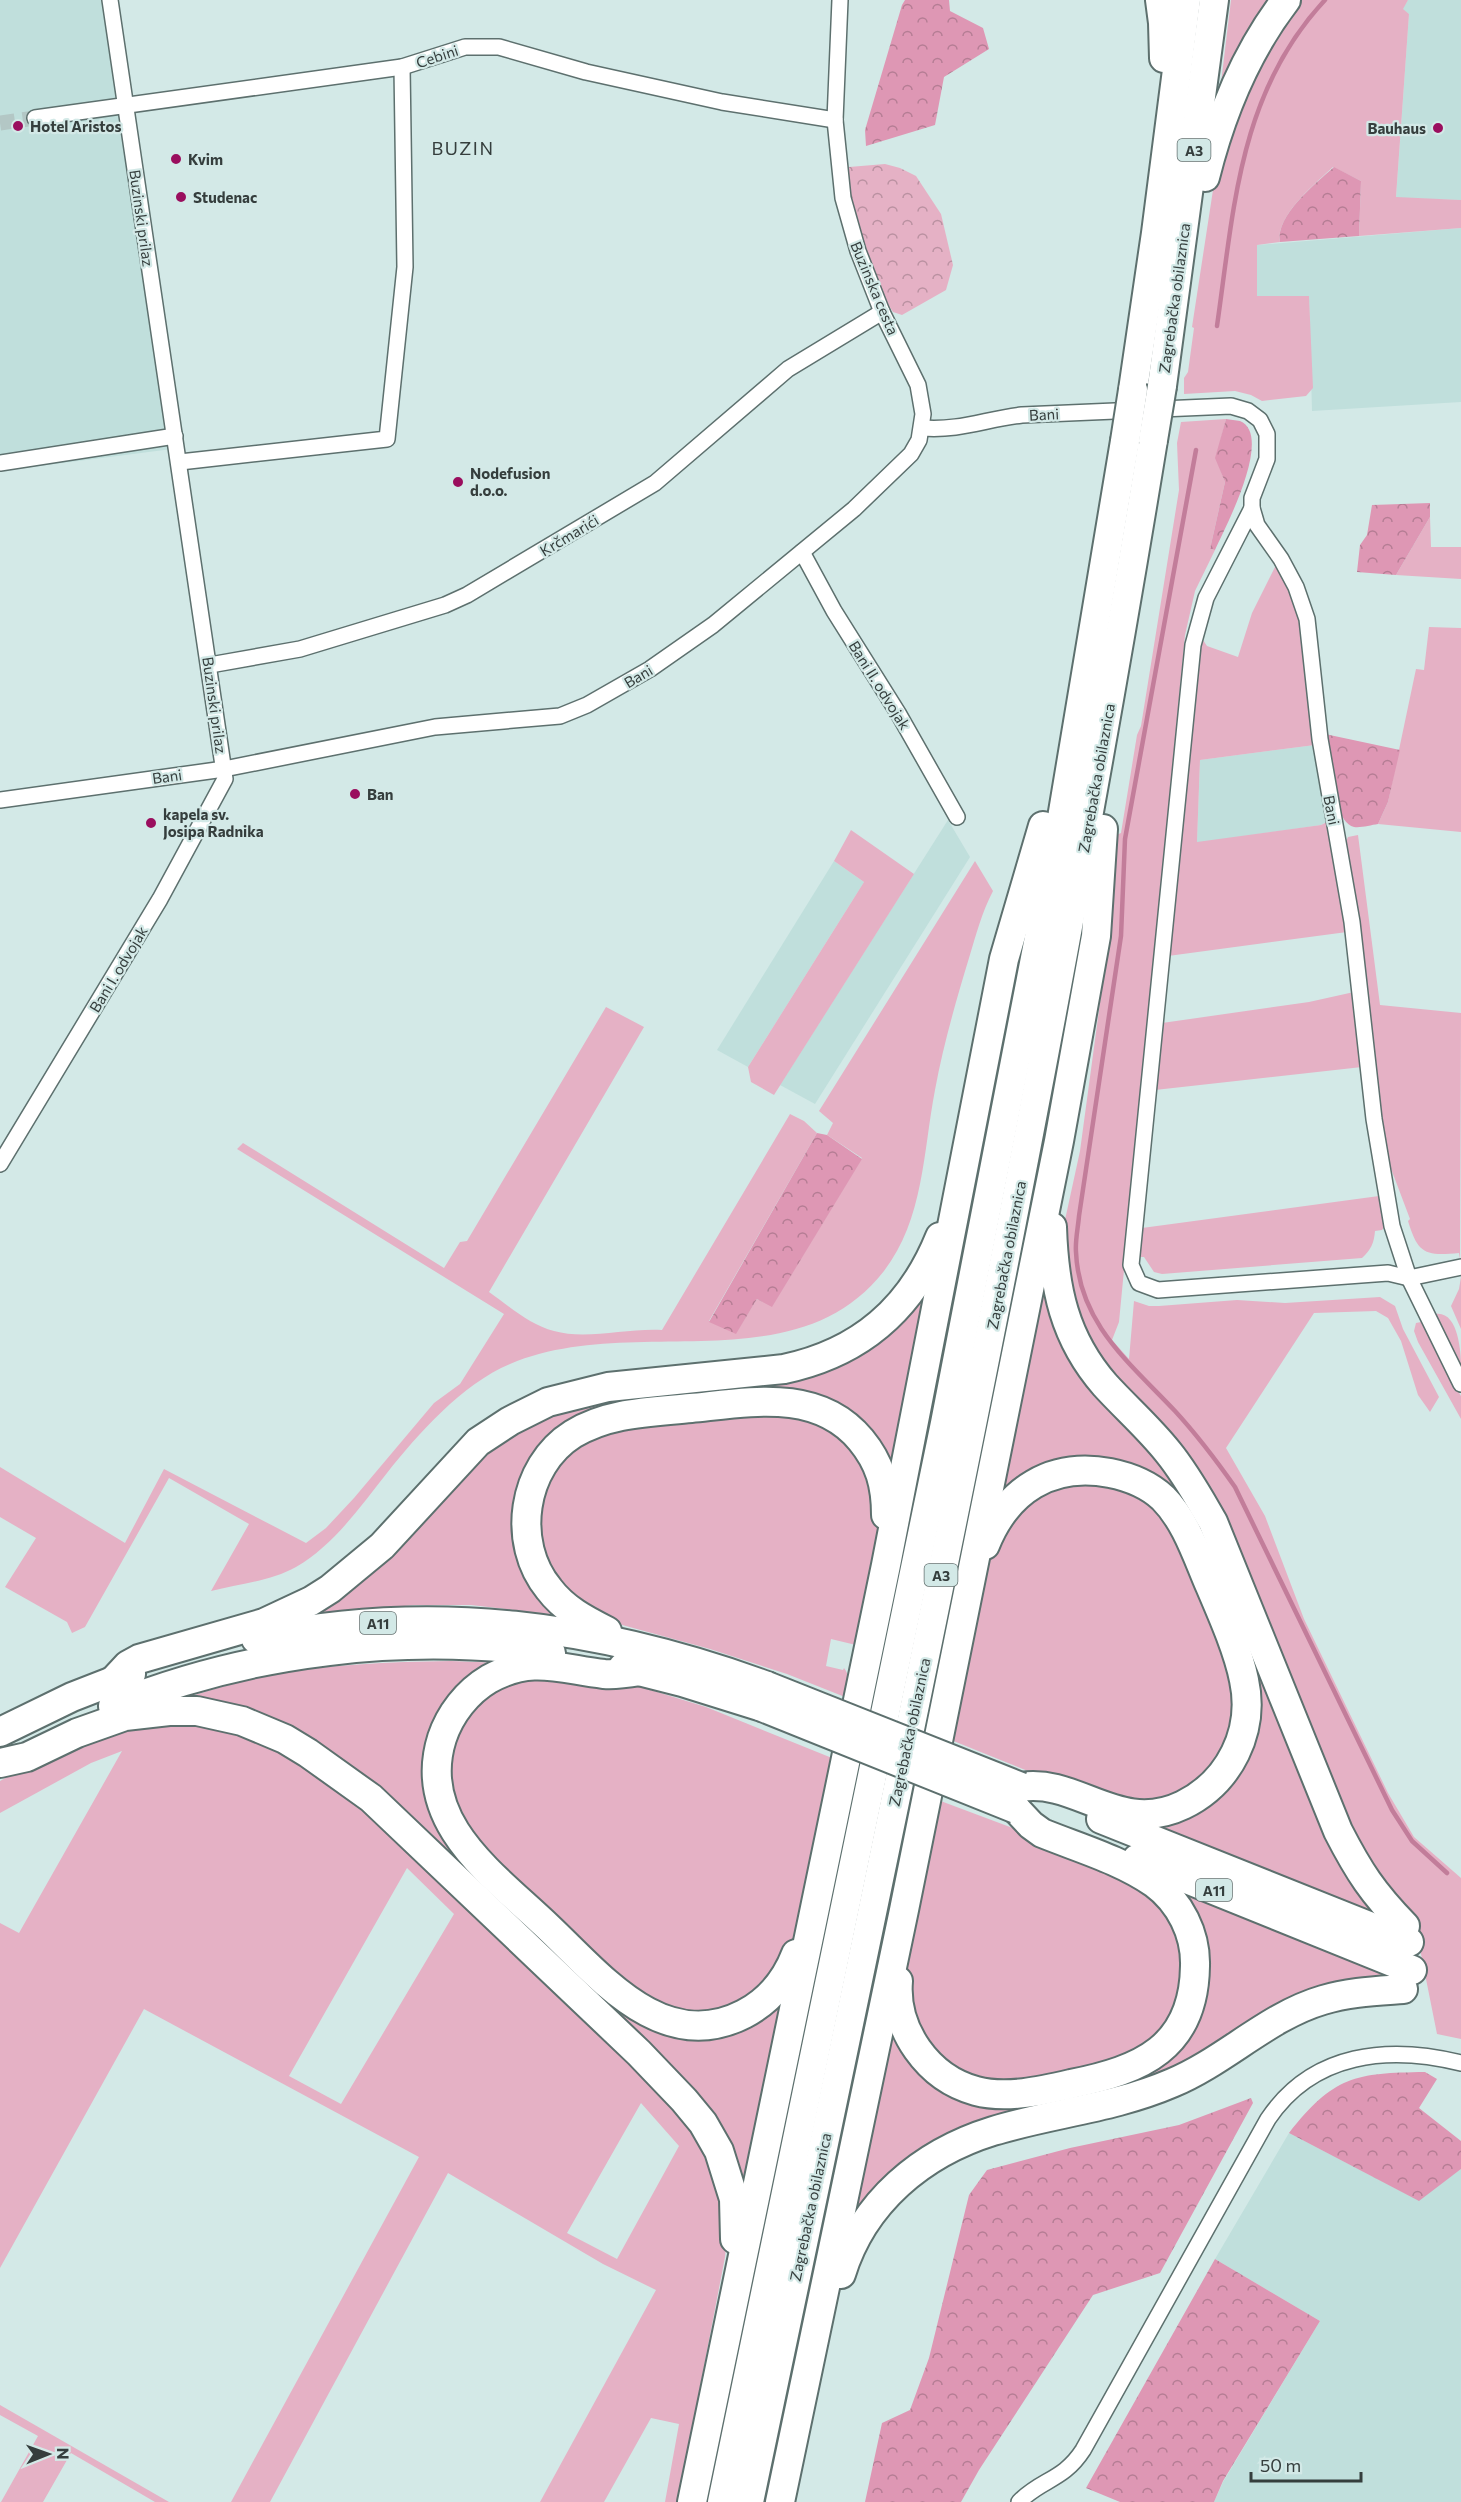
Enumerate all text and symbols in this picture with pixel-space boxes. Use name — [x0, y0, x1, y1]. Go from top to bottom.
street label: Cebini — [414, 41, 460, 71]
place label: Hotel Aristos — [30, 117, 121, 135]
marker: Hotel Aristos — [11, 119, 25, 133]
place label: Bauhaus — [1367, 119, 1426, 137]
marker: Bauhaus — [1431, 121, 1445, 135]
district label: BUZIN — [432, 137, 494, 159]
road number: A3 — [1178, 139, 1210, 161]
place label: Kvim — [188, 150, 223, 168]
marker: Kvim — [169, 152, 183, 166]
street label: Buzinski prilaz — [126, 168, 158, 268]
place label: Studenac — [193, 188, 257, 206]
marker: Studenac — [174, 190, 188, 204]
street label: Zagrebačka obilaznica — [1155, 222, 1193, 374]
street label: Buzinska cesta — [847, 239, 903, 337]
street label: Bani — [1029, 404, 1059, 424]
place label: Nodefusion d.o.o. — [470, 464, 550, 499]
marker: Nodefusion d.o.o. — [451, 475, 465, 489]
street label: Krčmarići — [536, 510, 602, 560]
street label: Bani II. odvojak — [845, 637, 915, 733]
street label: Buzinski prilaz — [199, 655, 231, 755]
street label: Bani — [621, 661, 655, 691]
street label: Zagrebačka obilaznica — [1074, 702, 1118, 854]
street label: Bani — [151, 765, 183, 787]
place label: Ban — [367, 785, 394, 803]
marker: Ban — [348, 787, 362, 801]
street label: Bani — [1320, 794, 1344, 826]
place label: kapela sv. Josipa Radnika — [163, 805, 264, 840]
marker: kapela sv. Josipa Radnika — [144, 816, 158, 830]
street label: Bani I. odvojak — [85, 923, 151, 1015]
street label: Zagrebačka obilaznica — [983, 1179, 1029, 1331]
road number: A3 — [924, 1564, 958, 1586]
road number: A11 — [360, 1612, 396, 1634]
street label: Zagrebačka obilaznica — [884, 1656, 934, 1808]
road number: A11 — [1196, 1879, 1232, 1901]
street label: Zagrebačka obilaznica — [785, 2131, 835, 2283]
north arrow — [18, 2424, 78, 2484]
scale bar — [1251, 2445, 1360, 2483]
text: N — [54, 2448, 73, 2460]
text: 50 m — [1260, 2454, 1301, 2476]

